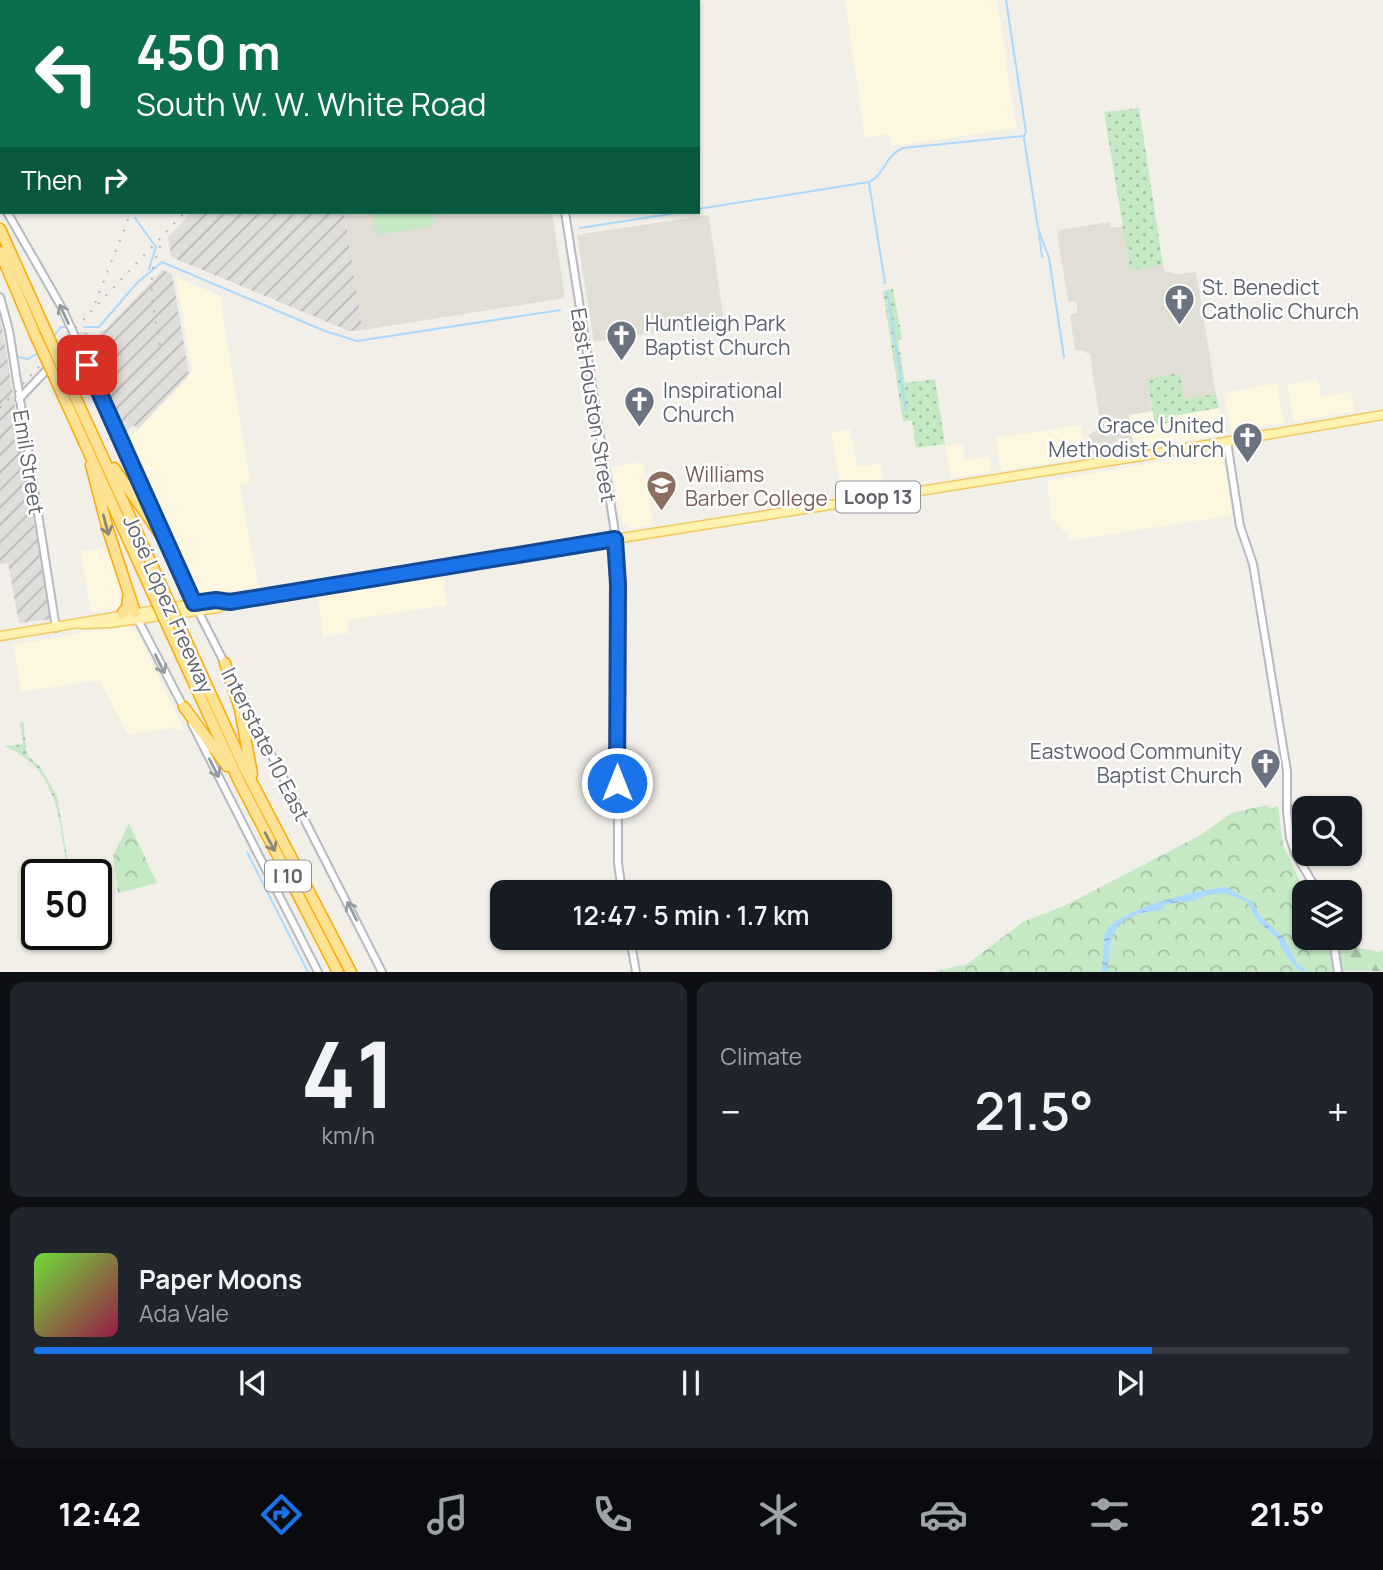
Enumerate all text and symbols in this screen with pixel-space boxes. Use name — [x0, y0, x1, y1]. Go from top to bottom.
text: 450 m — [136, 18, 281, 85]
icon: left — [21, 28, 112, 119]
text: South W. W. White Road — [136, 82, 486, 126]
icon: right — [96, 161, 134, 199]
text: Then — [21, 162, 82, 198]
place label: St. Benedict Catholic Church — [1202, 273, 1359, 325]
church icon: St. Benedict Catholic Church — [1162, 282, 1196, 326]
one-way arrow — [57, 303, 70, 325]
street label: East Houston Street — [565, 306, 623, 504]
place label: Huntleigh Park Baptist Church — [645, 309, 790, 361]
church icon: Huntleigh Park Baptist Church — [605, 318, 639, 362]
pin — [57, 335, 117, 395]
icon: arrive — [68, 346, 106, 384]
place label: Inspirational Church — [663, 376, 782, 428]
church icon: Inspirational Church — [623, 385, 657, 429]
street label: Emil Street — [7, 408, 51, 516]
place label: Grace United Methodist Church — [1048, 411, 1224, 463]
church icon: Grace United Methodist Church — [1230, 420, 1264, 464]
place label: Williams Barber College — [685, 460, 828, 512]
school or university icon: Williams Barber College — [645, 469, 679, 513]
road number: Loop 13 — [836, 482, 920, 512]
street label: José López Freeway — [117, 510, 221, 698]
one-way arrow — [101, 513, 114, 535]
one-way arrow — [154, 653, 168, 674]
street label: Interstate 10 East — [215, 663, 317, 825]
place label: Eastwood Community Baptist Church — [1030, 737, 1242, 789]
position arrow — [580, 746, 654, 820]
church icon: Eastwood Community Baptist Church — [1248, 746, 1282, 790]
one-way arrow — [208, 757, 222, 778]
map controls — [1292, 796, 1362, 950]
button: search — [1292, 796, 1362, 866]
one-way arrow — [264, 831, 278, 852]
speed limit sign: 50 — [21, 859, 112, 950]
road number: I 10 — [265, 860, 311, 891]
button: layers — [1292, 880, 1362, 950]
text: 12:47 · 5 min · 1.7 km — [573, 897, 809, 933]
one-way arrow — [344, 901, 358, 922]
text: 41 — [301, 1011, 396, 1135]
text: Climate — [721, 1040, 802, 1072]
text: 21.5° — [975, 1075, 1094, 1146]
text: − — [721, 1085, 741, 1137]
text: + — [1327, 1085, 1349, 1137]
text: km/h — [322, 1119, 375, 1151]
text: Paper Moons — [139, 1261, 302, 1297]
text: Ada Vale — [139, 1297, 229, 1329]
icon: previous — [234, 1364, 272, 1402]
icon: pause — [672, 1364, 710, 1402]
icon: next — [1111, 1364, 1149, 1402]
icon: directions — [257, 1490, 306, 1539]
icon: music — [423, 1490, 472, 1539]
icon: phone — [588, 1490, 637, 1539]
icon: climate — [754, 1490, 803, 1539]
icon: car — [919, 1490, 968, 1539]
icon: filters — [1085, 1490, 1134, 1539]
text: 12:42 — [58, 1492, 141, 1536]
text: 21.5° — [1250, 1492, 1325, 1536]

